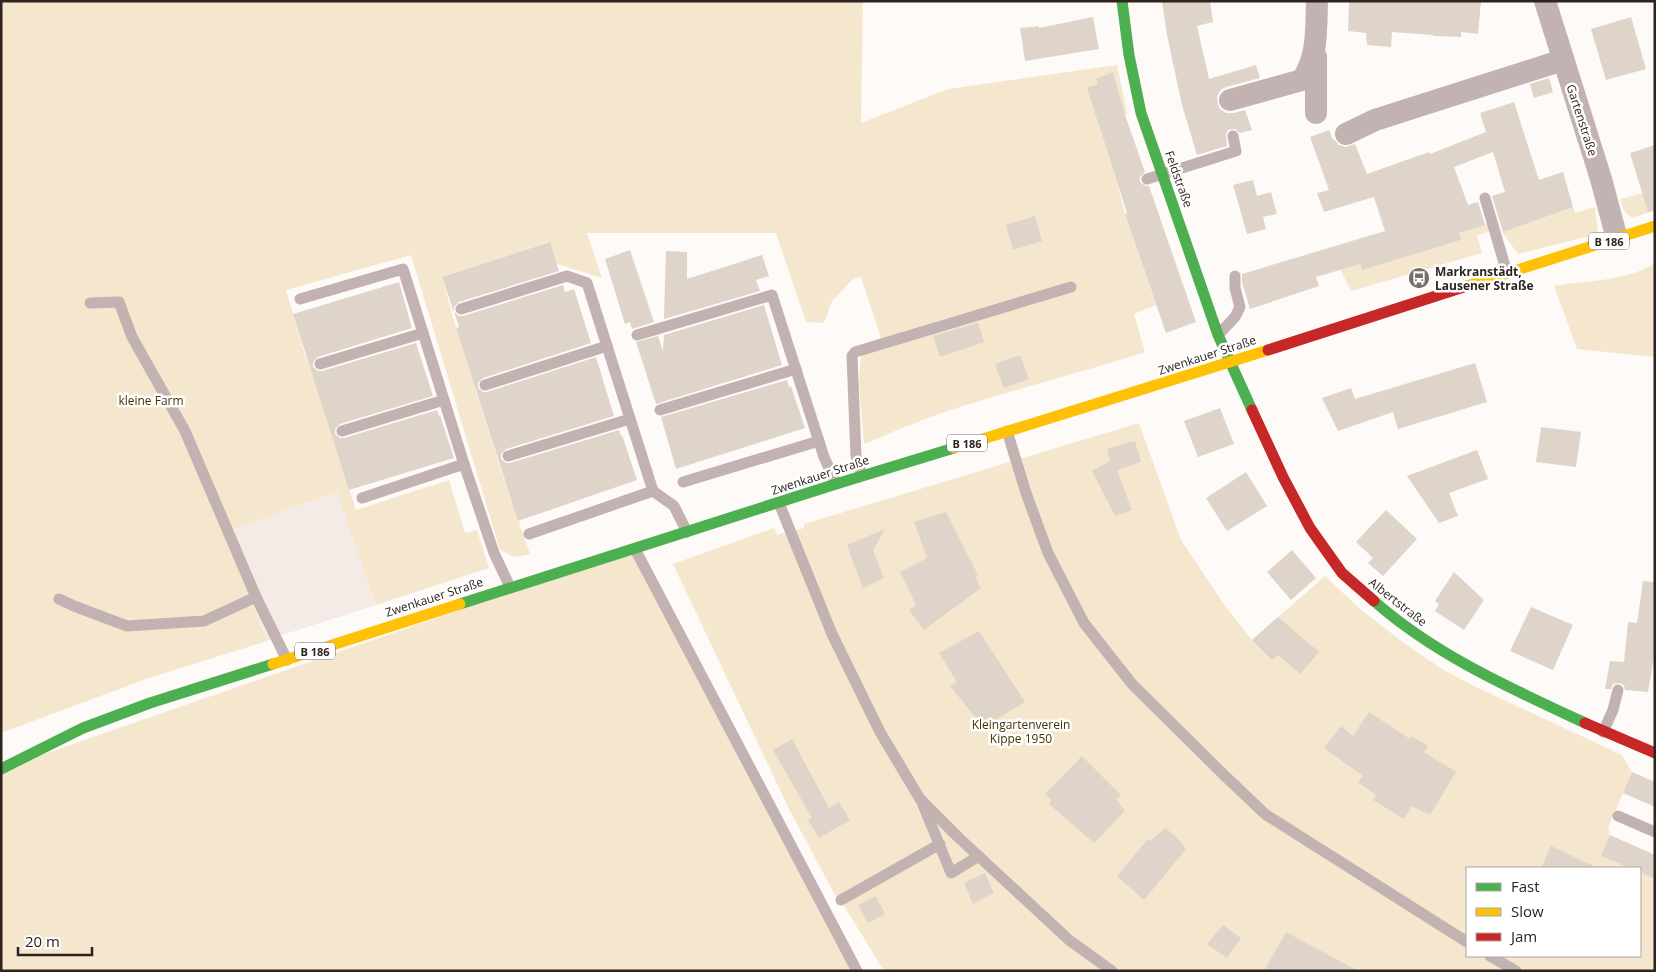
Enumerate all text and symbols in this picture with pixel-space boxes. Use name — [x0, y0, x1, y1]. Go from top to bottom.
street label: Gartenstraße — [1562, 82, 1602, 158]
street label: Feldstraße — [1161, 148, 1197, 210]
road number: B 186 — [1589, 232, 1629, 250]
place label: Markranstädt, Lausener Straße — [1435, 263, 1534, 294]
bus stop icon: Markranstädt, Lausener Straße — [1407, 266, 1431, 290]
street label: Zwenkauer Straße — [1156, 331, 1258, 379]
park label: kleine Farm — [118, 392, 184, 409]
road number: B 186 — [947, 434, 987, 452]
street label: Zwenkauer Straße — [769, 451, 871, 499]
street label: Zwenkauer Straße — [383, 573, 485, 621]
street label: Albertstraße — [1365, 574, 1431, 630]
road number: B 186 — [295, 642, 335, 659]
park label: Kleingartenverein Kippe 1950 — [972, 716, 1070, 747]
legend — [1466, 867, 1641, 957]
text: Fast — [1511, 876, 1540, 896]
text: Slow — [1511, 901, 1544, 921]
scale bar — [18, 924, 91, 956]
text: Jam — [1509, 926, 1537, 946]
text: 20 m — [25, 931, 60, 951]

